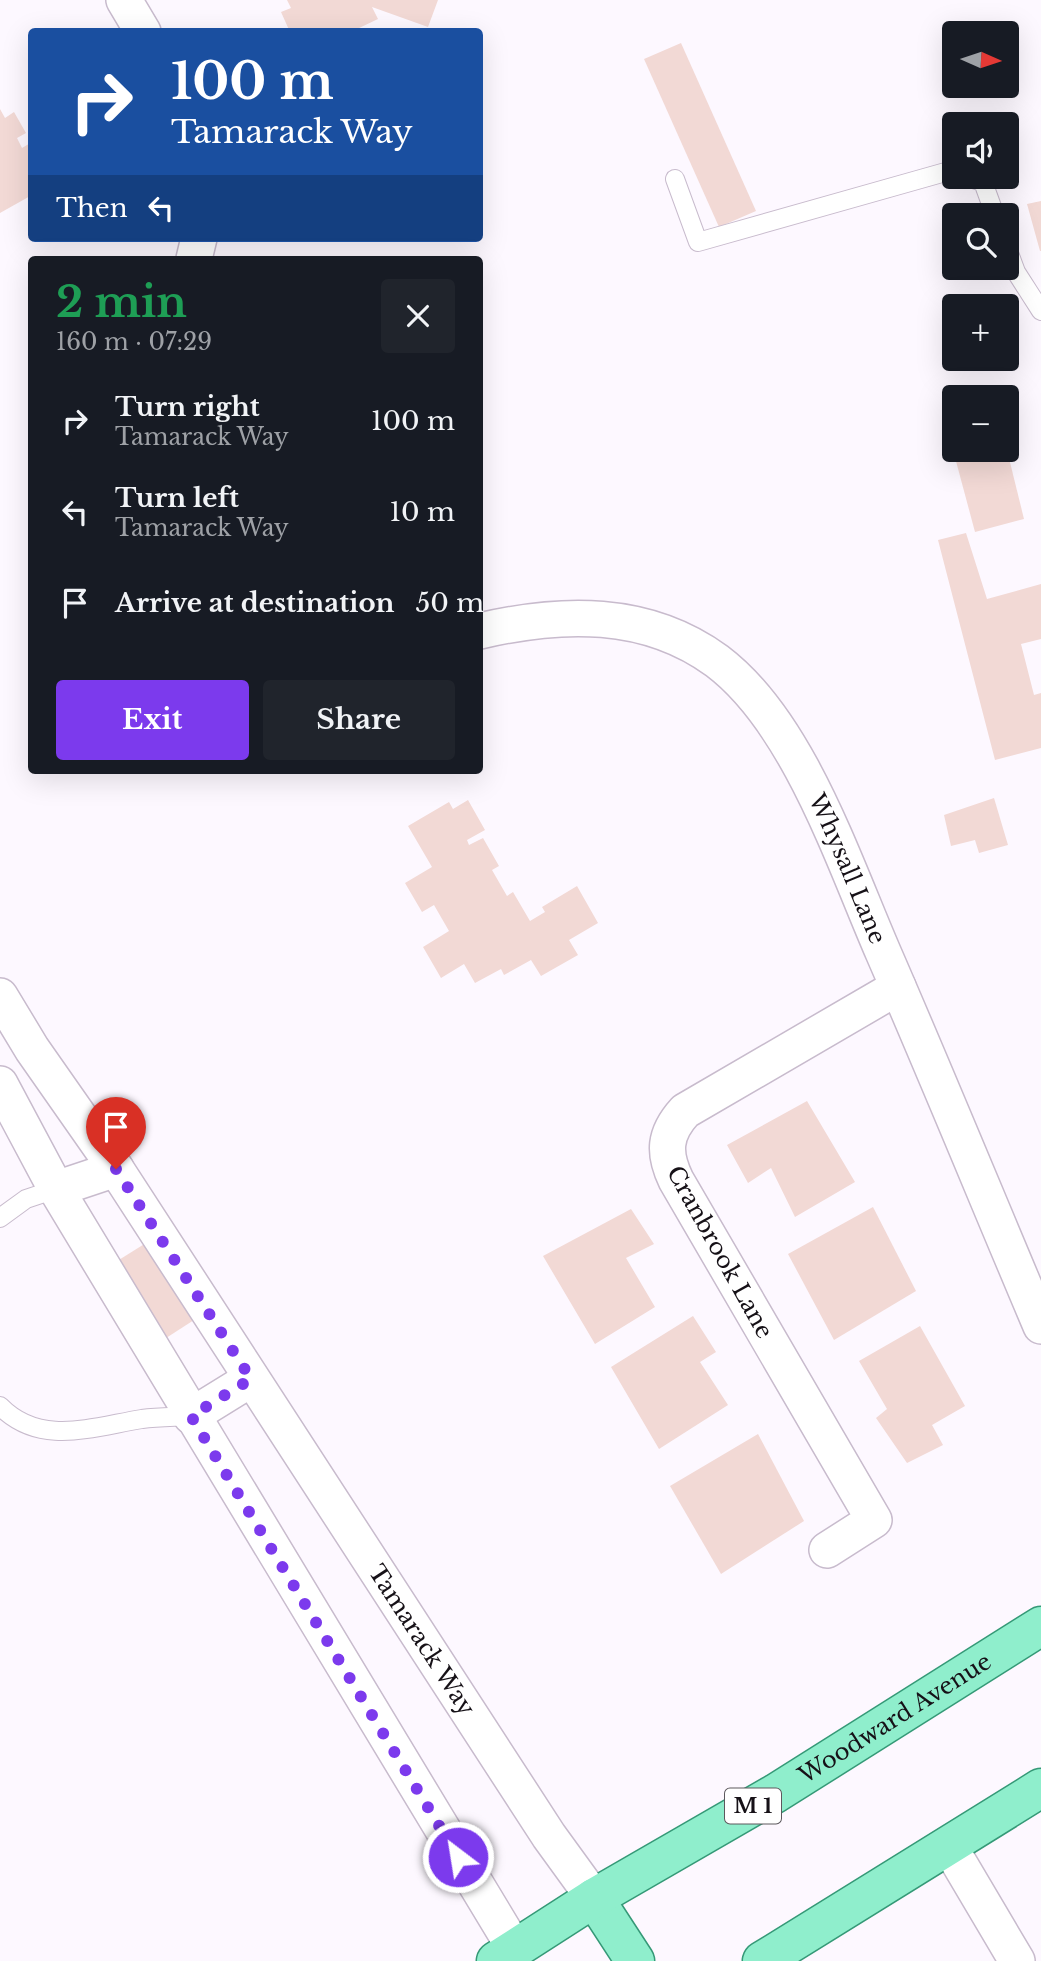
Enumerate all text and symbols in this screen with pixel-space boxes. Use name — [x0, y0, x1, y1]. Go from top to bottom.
north arrow — [942, 21, 1018, 98]
map controls — [942, 21, 1019, 462]
text: 100 m — [171, 51, 334, 112]
icon: right — [56, 56, 147, 147]
text: Tamarack Way — [171, 112, 413, 152]
button: sound — [942, 112, 1019, 189]
icon: left — [142, 189, 180, 227]
text: Then — [56, 192, 128, 224]
button: search — [942, 203, 1019, 280]
text: 2 min — [56, 276, 187, 328]
button: close — [381, 279, 455, 353]
button: + — [942, 294, 1019, 371]
text: 160 m · 07:29 — [56, 328, 212, 356]
button: − — [942, 385, 1019, 462]
text: Turn right — [115, 391, 260, 423]
icon: right — [56, 402, 94, 440]
text: 100 m — [371, 405, 455, 437]
text: Tamarack Way — [115, 423, 289, 451]
text: Turn left — [115, 482, 239, 514]
icon: left — [56, 493, 94, 531]
text: 10 m — [389, 496, 455, 528]
text: Tamarack Way — [115, 514, 289, 542]
icon: arrive — [56, 584, 94, 622]
text: Arrive at destination — [115, 587, 395, 619]
text: 50 m — [416, 587, 484, 619]
button: Exit — [56, 680, 249, 760]
button: Share — [263, 680, 455, 760]
street label: Whysall Lane — [802, 788, 892, 948]
pin — [86, 1097, 146, 1169]
icon: arrive — [97, 1108, 135, 1146]
street label: Cranbrook Lane — [661, 1161, 779, 1343]
street label: Tamarack Way — [363, 1560, 481, 1721]
street label: Woodward Avenue — [792, 1647, 996, 1790]
road number: M 1 — [725, 1788, 781, 1824]
position arrow — [421, 1820, 495, 1894]

